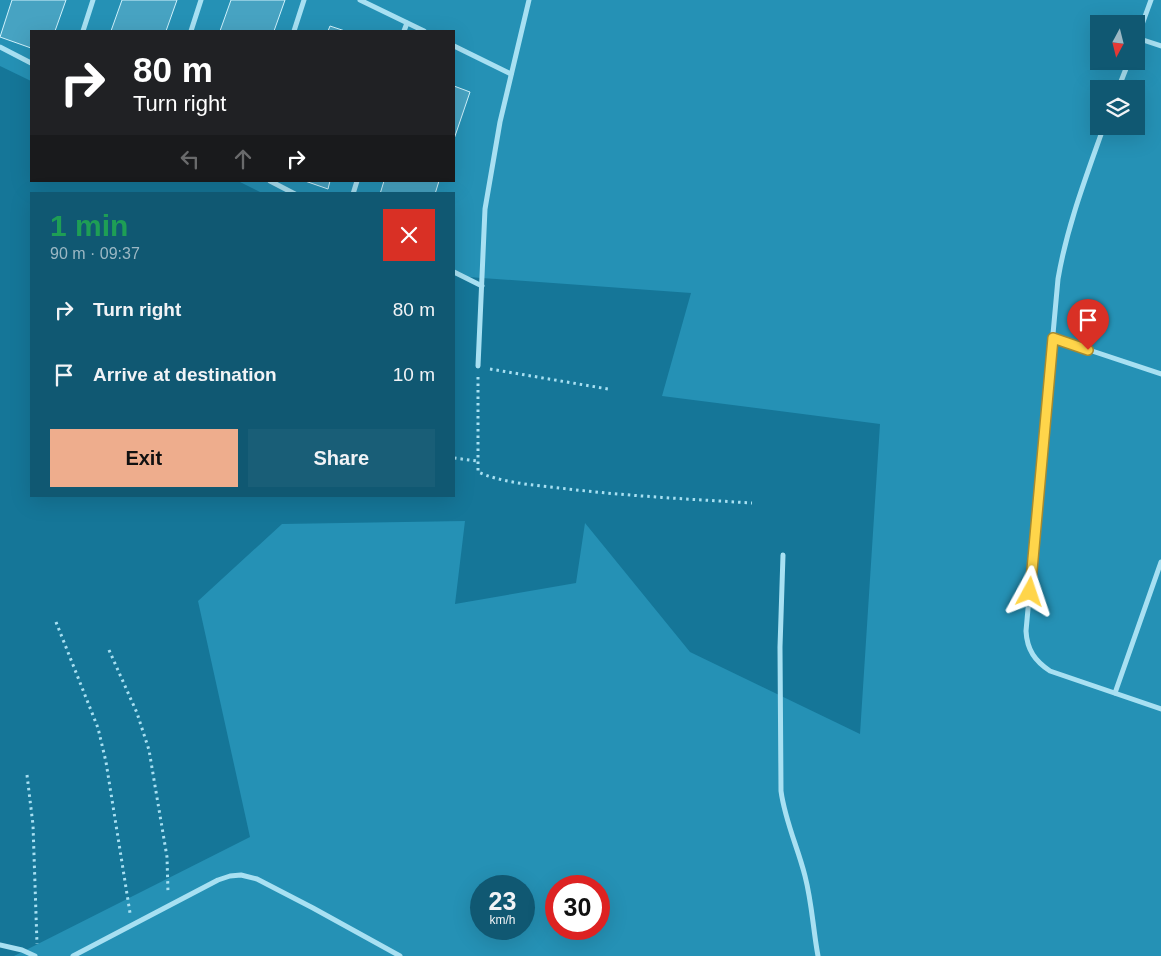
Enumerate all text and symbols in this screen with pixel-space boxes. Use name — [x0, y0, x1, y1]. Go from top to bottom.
north arrow — [1090, 15, 1145, 70]
map controls — [1090, 15, 1145, 135]
icon: right — [50, 50, 115, 115]
text: 80 m — [133, 50, 213, 89]
button: layers — [1090, 80, 1145, 135]
text: Turn right — [133, 91, 226, 116]
icon: left — [176, 145, 204, 173]
icon: ahead — [229, 145, 257, 173]
icon: right — [282, 145, 310, 173]
text: 1 min — [50, 209, 128, 242]
button: close — [383, 209, 435, 261]
text: 90 m · 09:37 — [50, 245, 140, 262]
icon: right — [50, 296, 78, 324]
text: Turn right — [93, 299, 181, 320]
text: 80 m — [393, 299, 435, 320]
pin — [1067, 299, 1109, 350]
icon: arrive — [1074, 306, 1102, 334]
icon: arrive — [50, 361, 78, 389]
text: Arrive at destination — [93, 364, 277, 385]
text: 10 m — [393, 364, 435, 385]
button: Exit — [50, 429, 238, 487]
button: Share — [248, 429, 435, 487]
position arrow — [1003, 565, 1055, 617]
speed limit sign: 30 — [545, 875, 610, 940]
text: 23 — [489, 887, 516, 915]
text: km/h — [489, 913, 516, 927]

